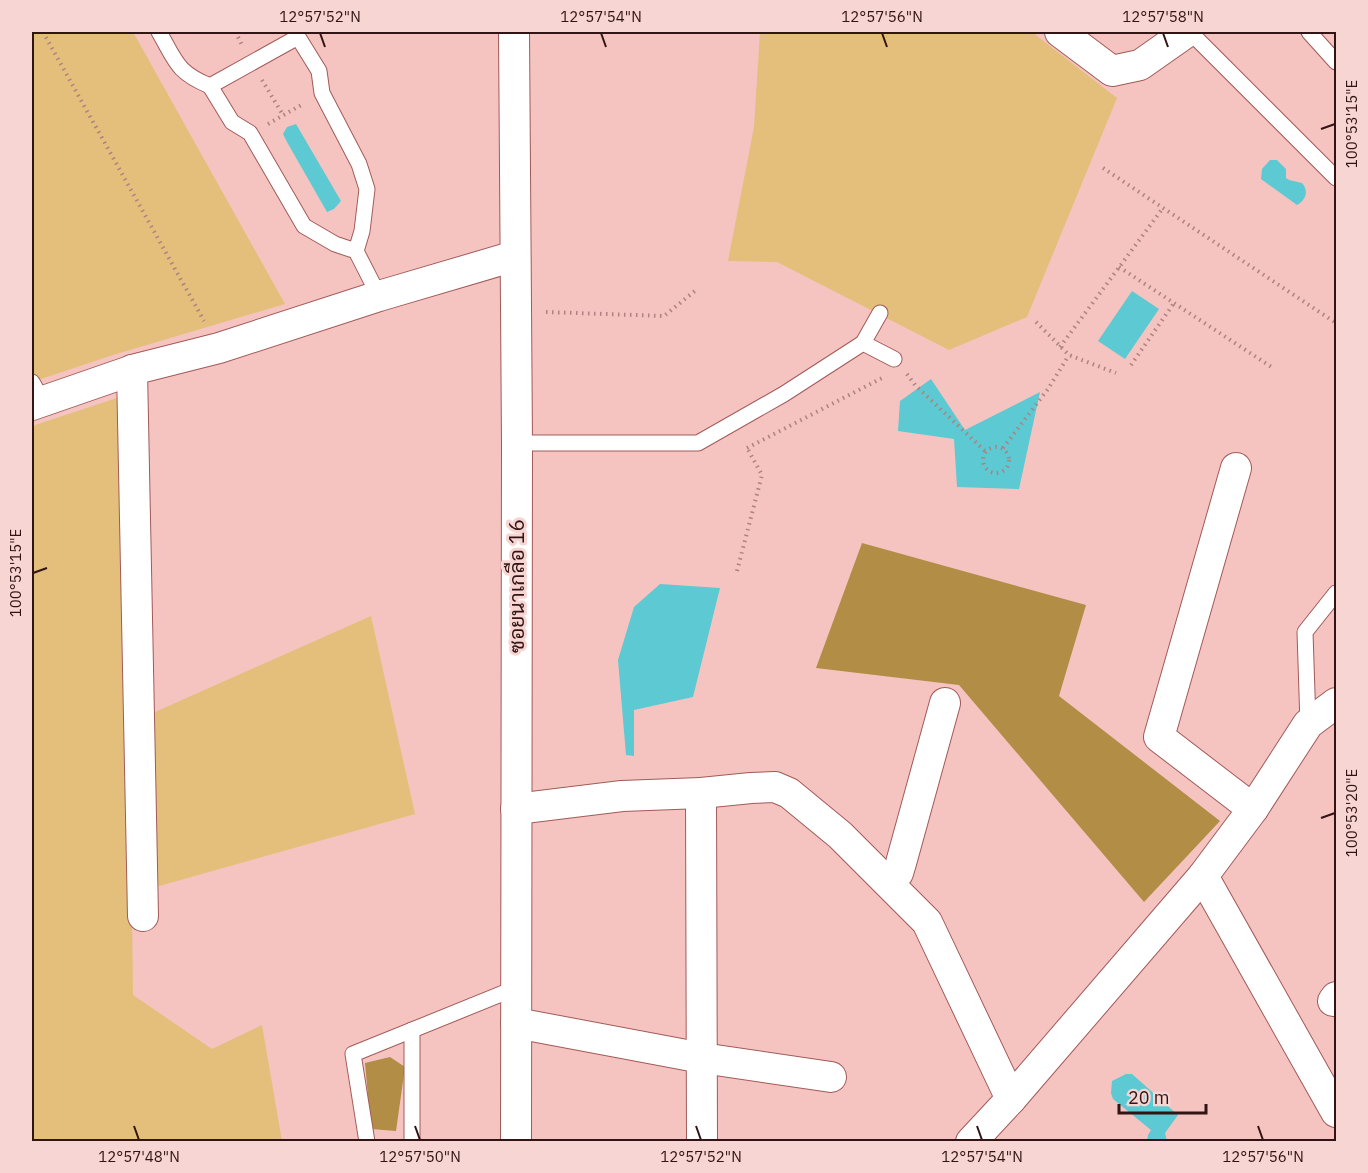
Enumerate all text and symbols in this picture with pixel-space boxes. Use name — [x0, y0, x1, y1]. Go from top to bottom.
text: 12°57'52"N — [279, 7, 361, 26]
text: 12°57'54"N — [560, 7, 642, 26]
text: 12°57'56"N — [841, 7, 923, 26]
text: 12°57'58"N — [1122, 7, 1204, 26]
text: 100°53'15"E — [1342, 80, 1361, 168]
street label: ซอยนาเกลือ 16 — [502, 519, 530, 653]
text: 100°53'15"E — [6, 529, 25, 617]
text: 100°53'20"E — [1342, 769, 1361, 857]
scale bar — [1119, 1077, 1206, 1115]
text: 20 m — [1128, 1086, 1170, 1109]
text: 12°57'48"N — [98, 1147, 180, 1166]
text: 12°57'50"N — [379, 1147, 461, 1166]
text: 12°57'52"N — [660, 1147, 742, 1166]
text: 12°57'54"N — [941, 1147, 1023, 1166]
text: 12°57'56"N — [1222, 1147, 1304, 1166]

